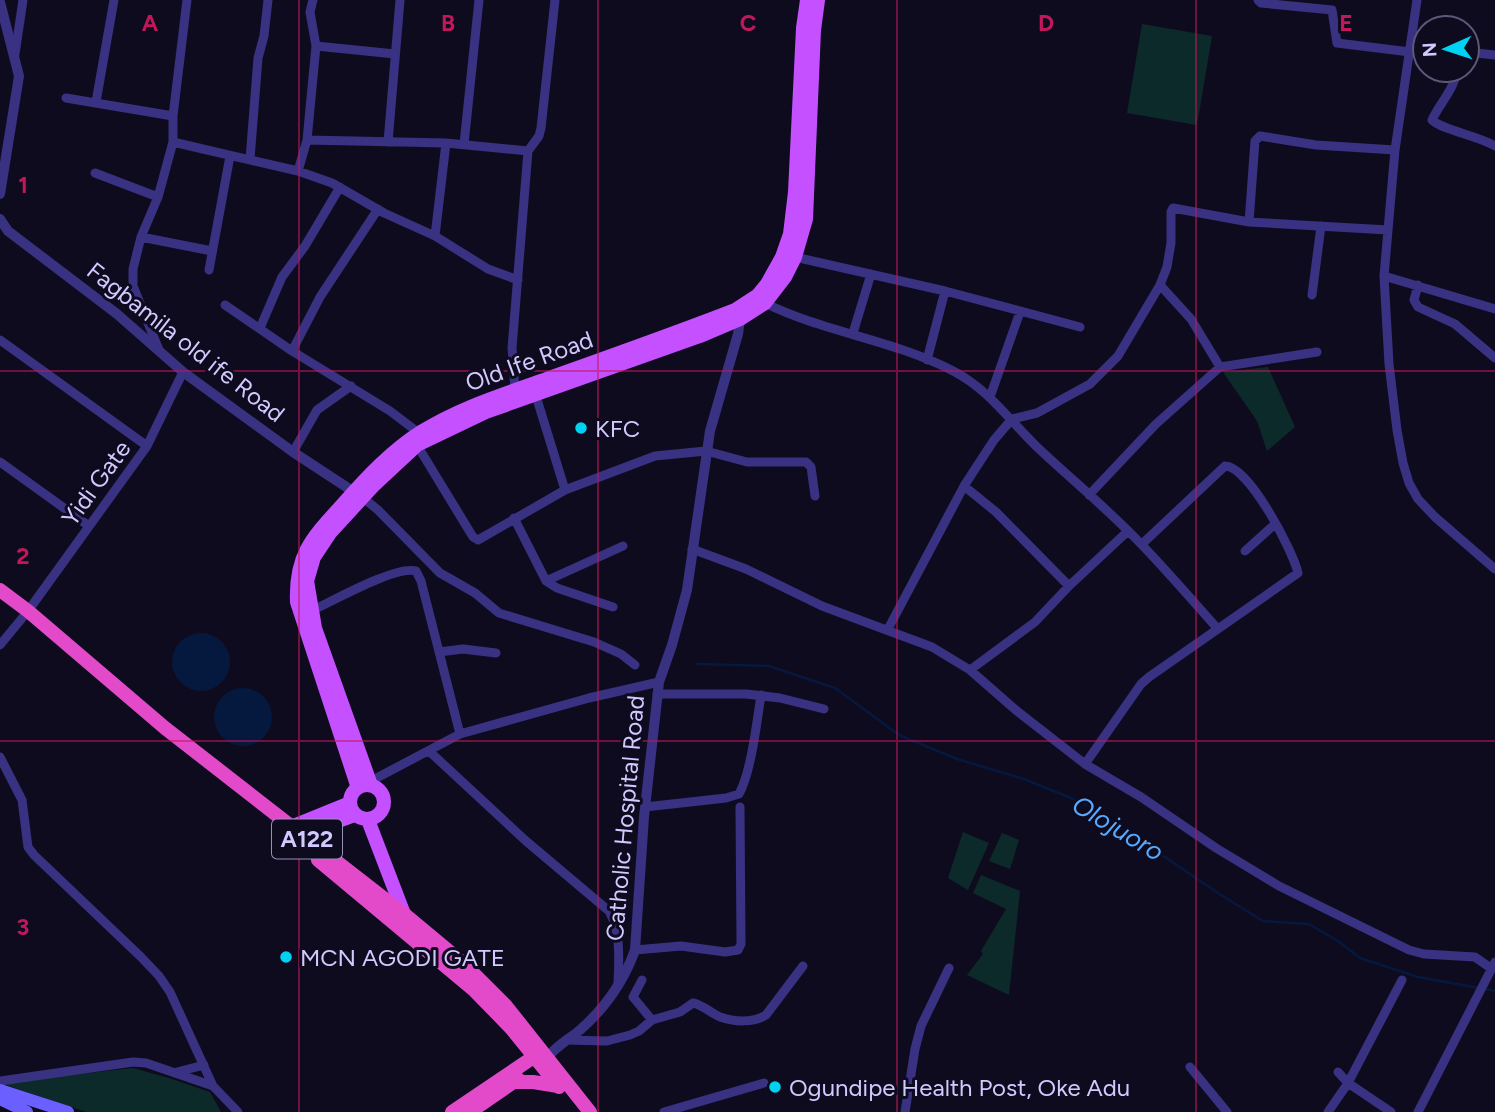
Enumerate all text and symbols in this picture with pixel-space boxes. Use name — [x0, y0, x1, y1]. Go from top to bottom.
text: A — [142, 9, 159, 37]
text: B — [441, 9, 455, 37]
text: C — [740, 9, 757, 37]
text: D — [1038, 9, 1054, 37]
text: E — [1339, 9, 1353, 37]
north arrow — [1411, 14, 1481, 84]
text: N — [1418, 42, 1441, 58]
text: 1 — [18, 171, 28, 199]
street label: Fagbamila old ife Road — [81, 256, 291, 428]
street label: Old Ife Road — [461, 325, 597, 397]
place label: KFC — [595, 414, 640, 443]
marker: KFC — [573, 420, 589, 436]
street label: Yidi Gate — [55, 435, 137, 531]
text: 2 — [16, 542, 30, 570]
street label: Catholic Hospital Road — [600, 694, 650, 942]
water label: Olojuoro — [1066, 788, 1170, 868]
road number: A122 — [272, 820, 342, 859]
text: 3 — [17, 913, 29, 941]
place label: MCN AGODI GATE — [300, 943, 505, 972]
marker: MCN AGODI GATE — [278, 949, 294, 965]
place label: Ogundipe Health Post, Oke Adu — [789, 1073, 1130, 1102]
marker: Ogundipe Health Post, Oke Adu — [767, 1079, 783, 1095]

